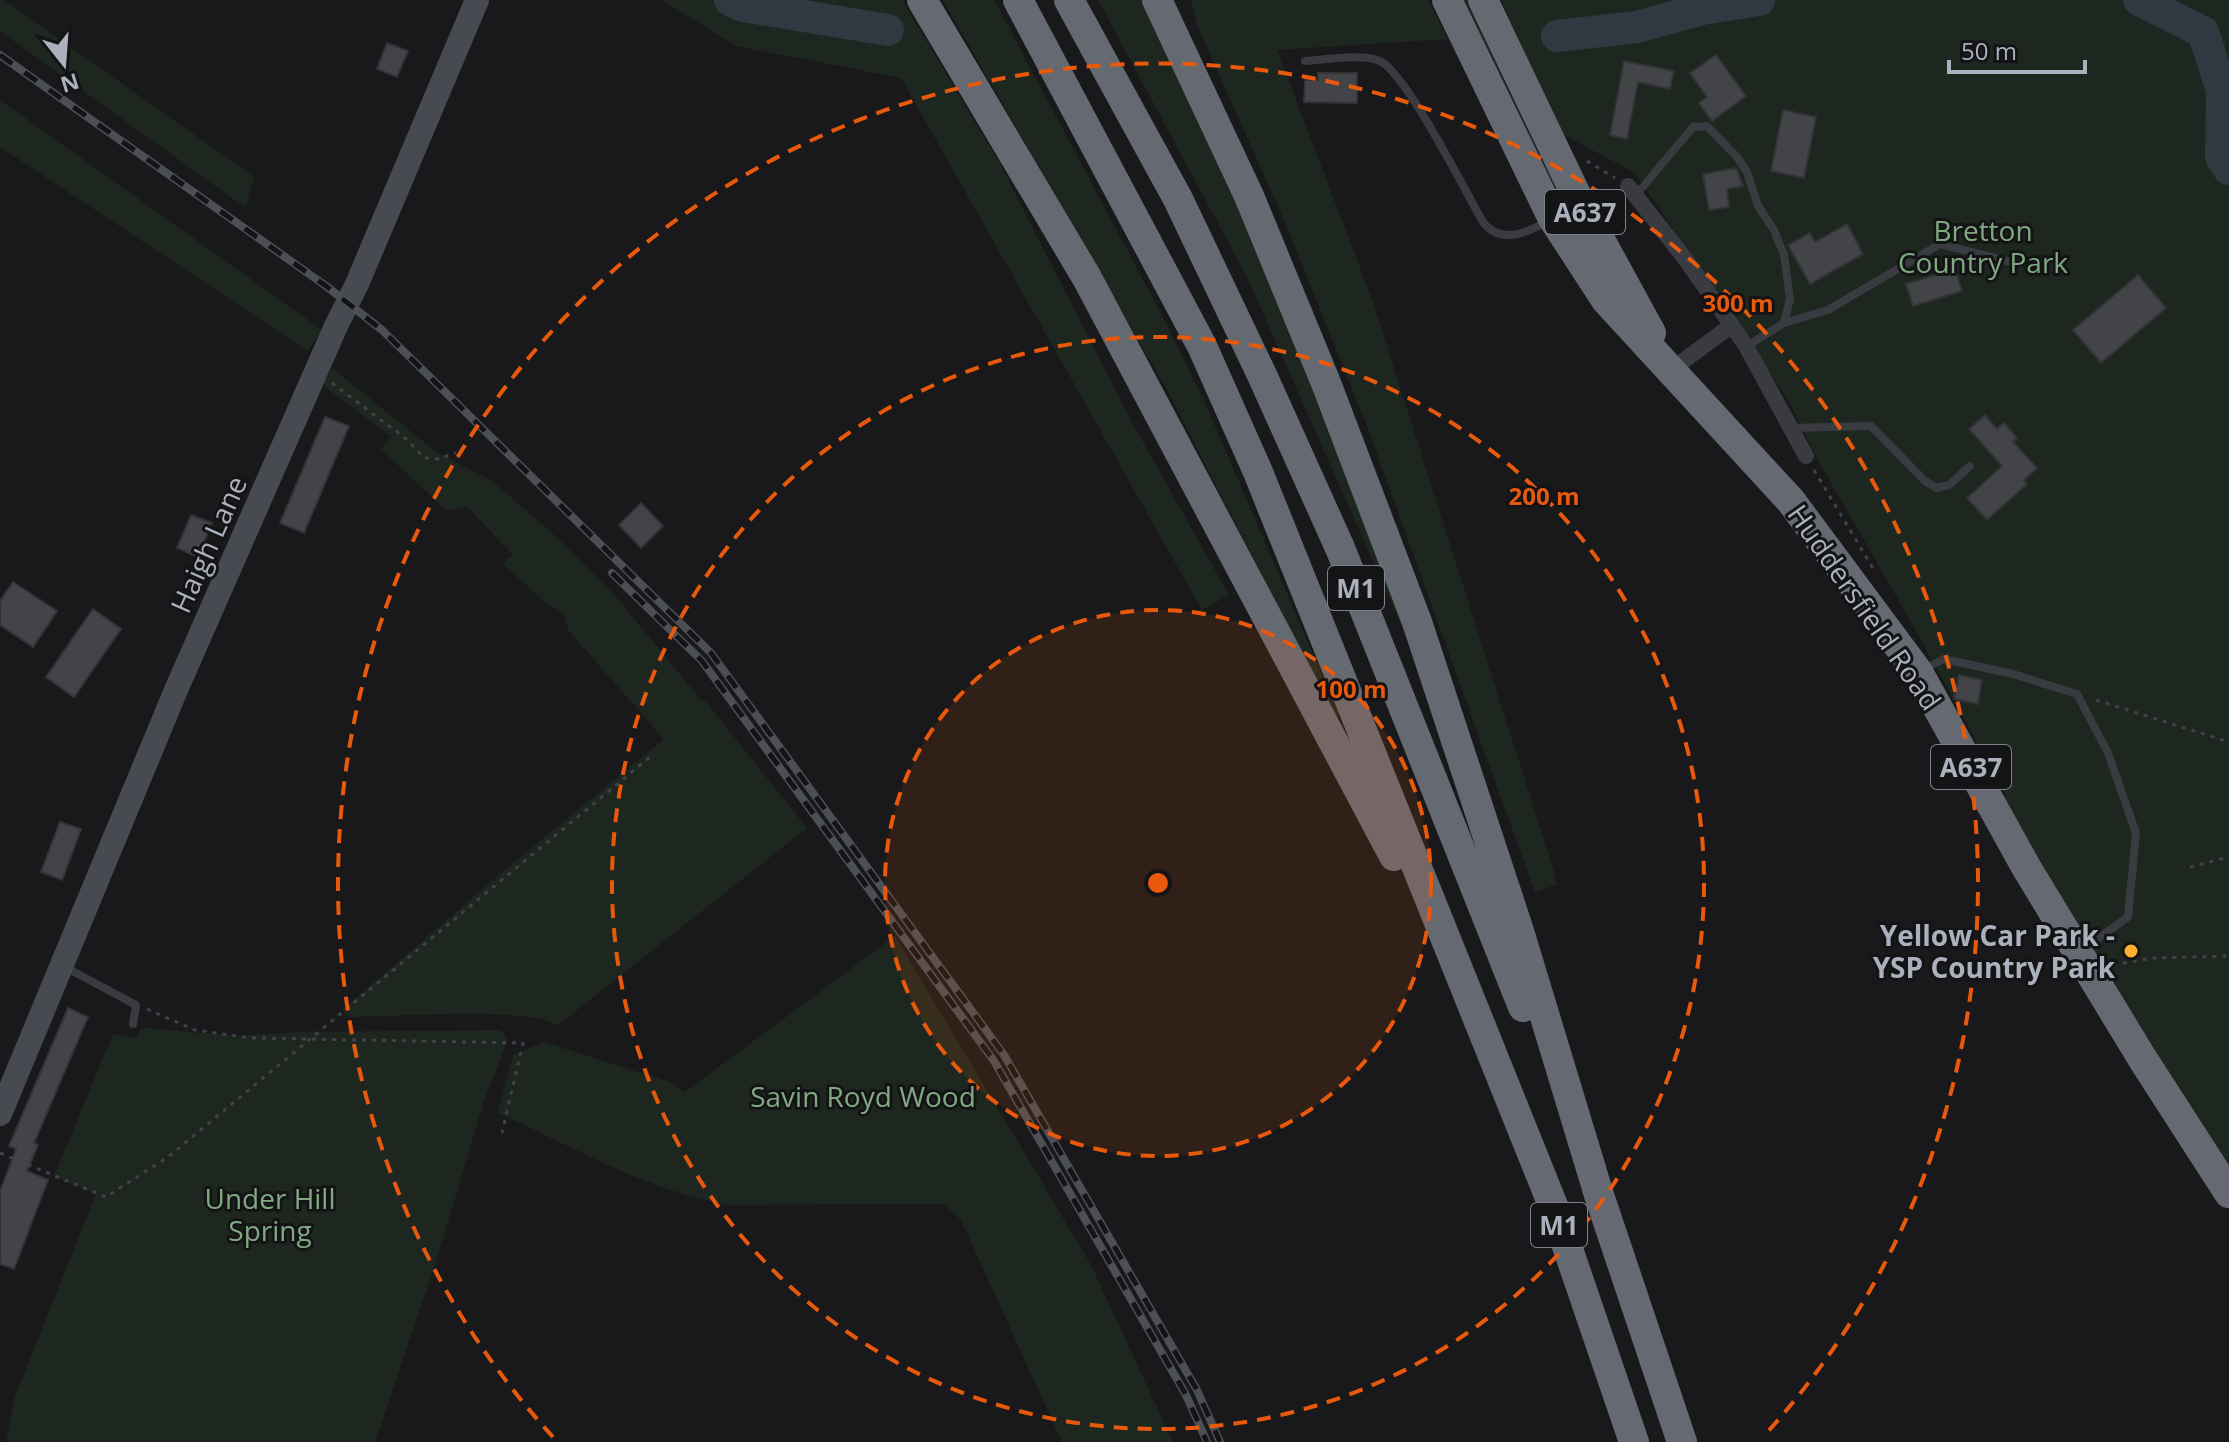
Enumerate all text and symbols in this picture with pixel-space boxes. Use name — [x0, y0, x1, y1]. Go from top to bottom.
north arrow — [24, 24, 104, 104]
scale bar — [1949, 24, 2085, 74]
text: 50 m — [1961, 34, 2017, 67]
text: N — [57, 67, 83, 101]
road number: A637 — [1545, 190, 1625, 234]
park label: Bretton Country Park — [1898, 211, 2068, 281]
text: 300 m — [1703, 286, 1773, 319]
street label: Haigh Lane — [161, 470, 255, 618]
text: 200 m — [1509, 479, 1579, 512]
street label: Huddersfield Road — [1780, 497, 1950, 717]
road number: M1 — [1328, 566, 1384, 610]
text: 100 m — [1316, 672, 1386, 705]
road number: A637 — [1931, 745, 2011, 789]
centre of rings — [1144, 869, 1172, 897]
place label: Yellow Car Park - YSP Country Park — [1873, 916, 2116, 986]
marker: Yellow Car Park - YSP Country Park — [2122, 942, 2140, 960]
park label: Savin Royd Wood — [750, 1077, 976, 1115]
park label: Under Hill Spring — [204, 1179, 336, 1249]
road number: M1 — [1531, 1203, 1587, 1247]

